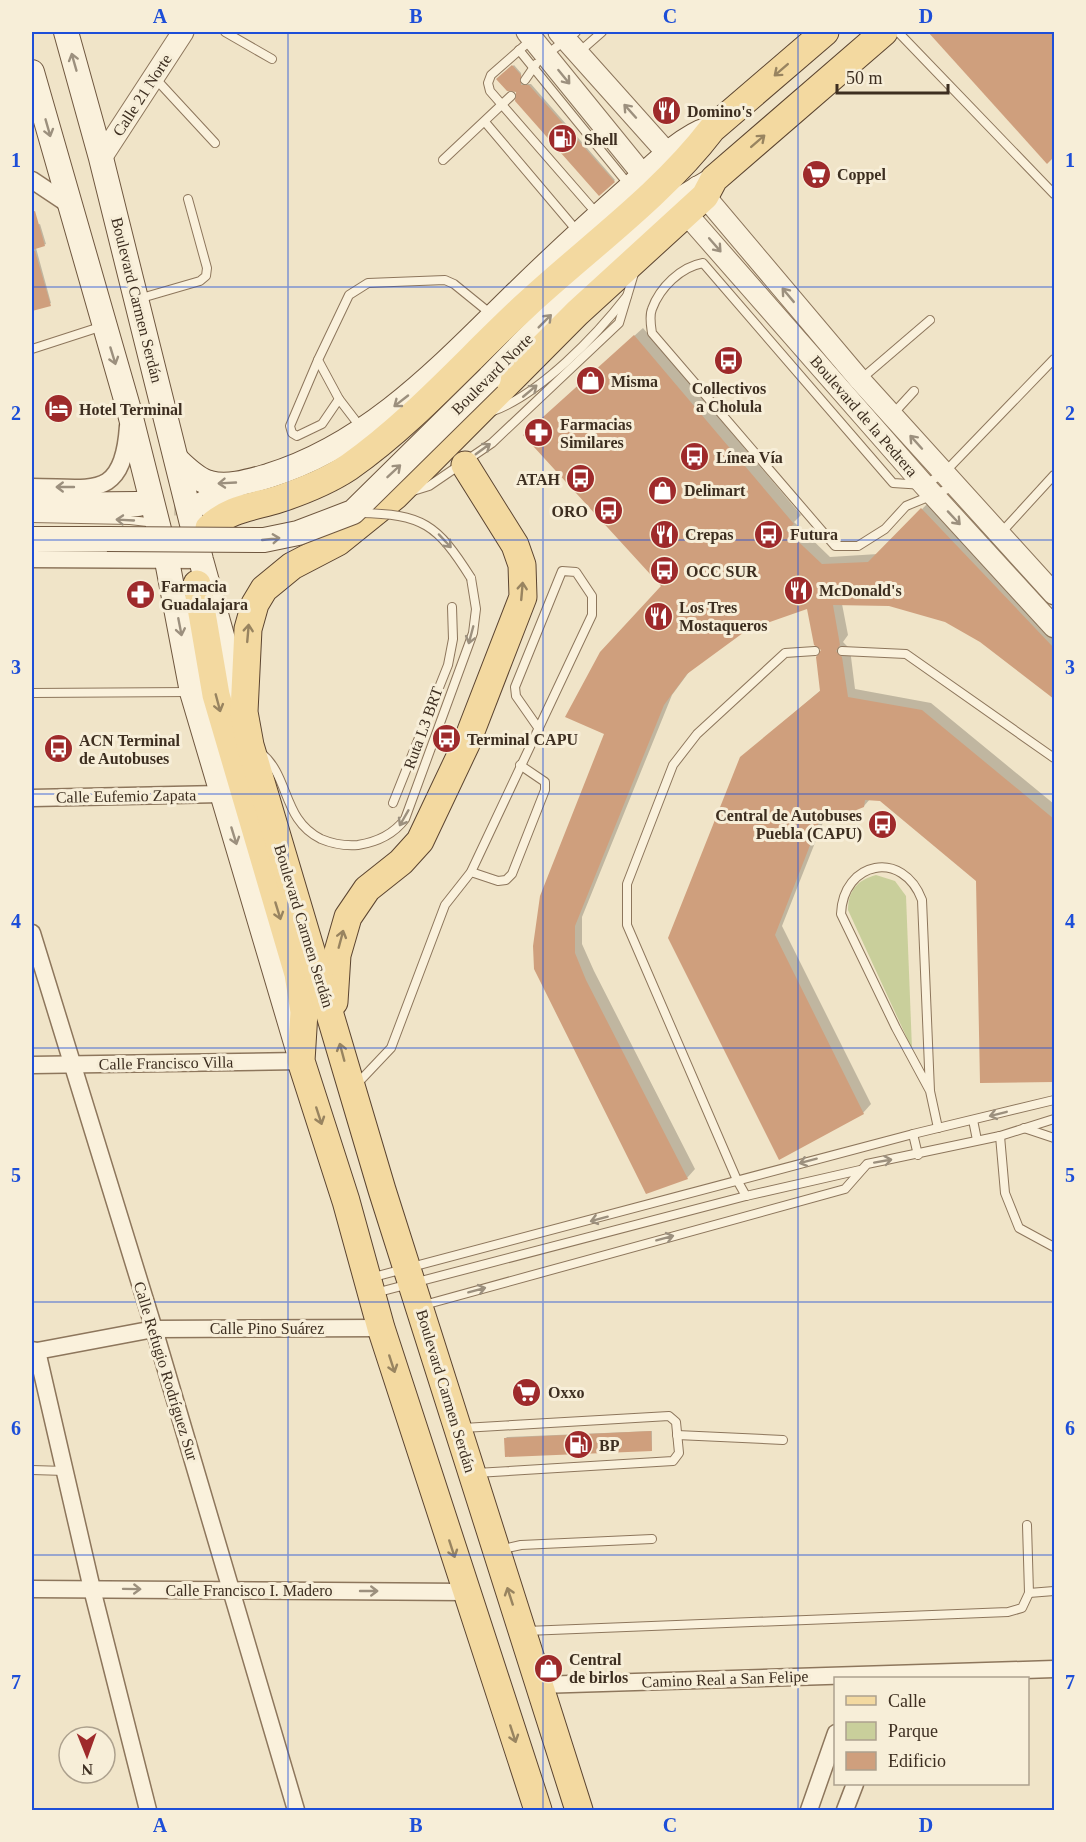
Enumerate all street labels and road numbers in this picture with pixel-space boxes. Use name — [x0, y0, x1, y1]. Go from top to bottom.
street label: Calle 21 Norte — [109, 51, 175, 139]
street label: Boulevard Carmen Serdán — [108, 216, 166, 384]
street label: Boulevard Norte — [448, 330, 536, 418]
street label: Boulevard de la Pedrera — [807, 352, 921, 480]
street label: Ruta L3 BRT — [400, 684, 446, 771]
street label: Calle Eufemio Zapata — [56, 786, 196, 807]
street label: Boulevard Carmen Serdán — [271, 842, 337, 1010]
street label: Calle Francisco Villa — [99, 1053, 233, 1073]
street label: Calle Refugio Rodríguez Sur — [130, 1279, 202, 1463]
street label: Boulevard Carmen Serdán — [413, 1307, 479, 1475]
street label: Calle Pino Suárez — [210, 1320, 324, 1337]
street label: Calle Francisco I. Madero — [165, 1582, 333, 1599]
street label: Camino Real a San Felipe — [641, 1668, 809, 1691]

